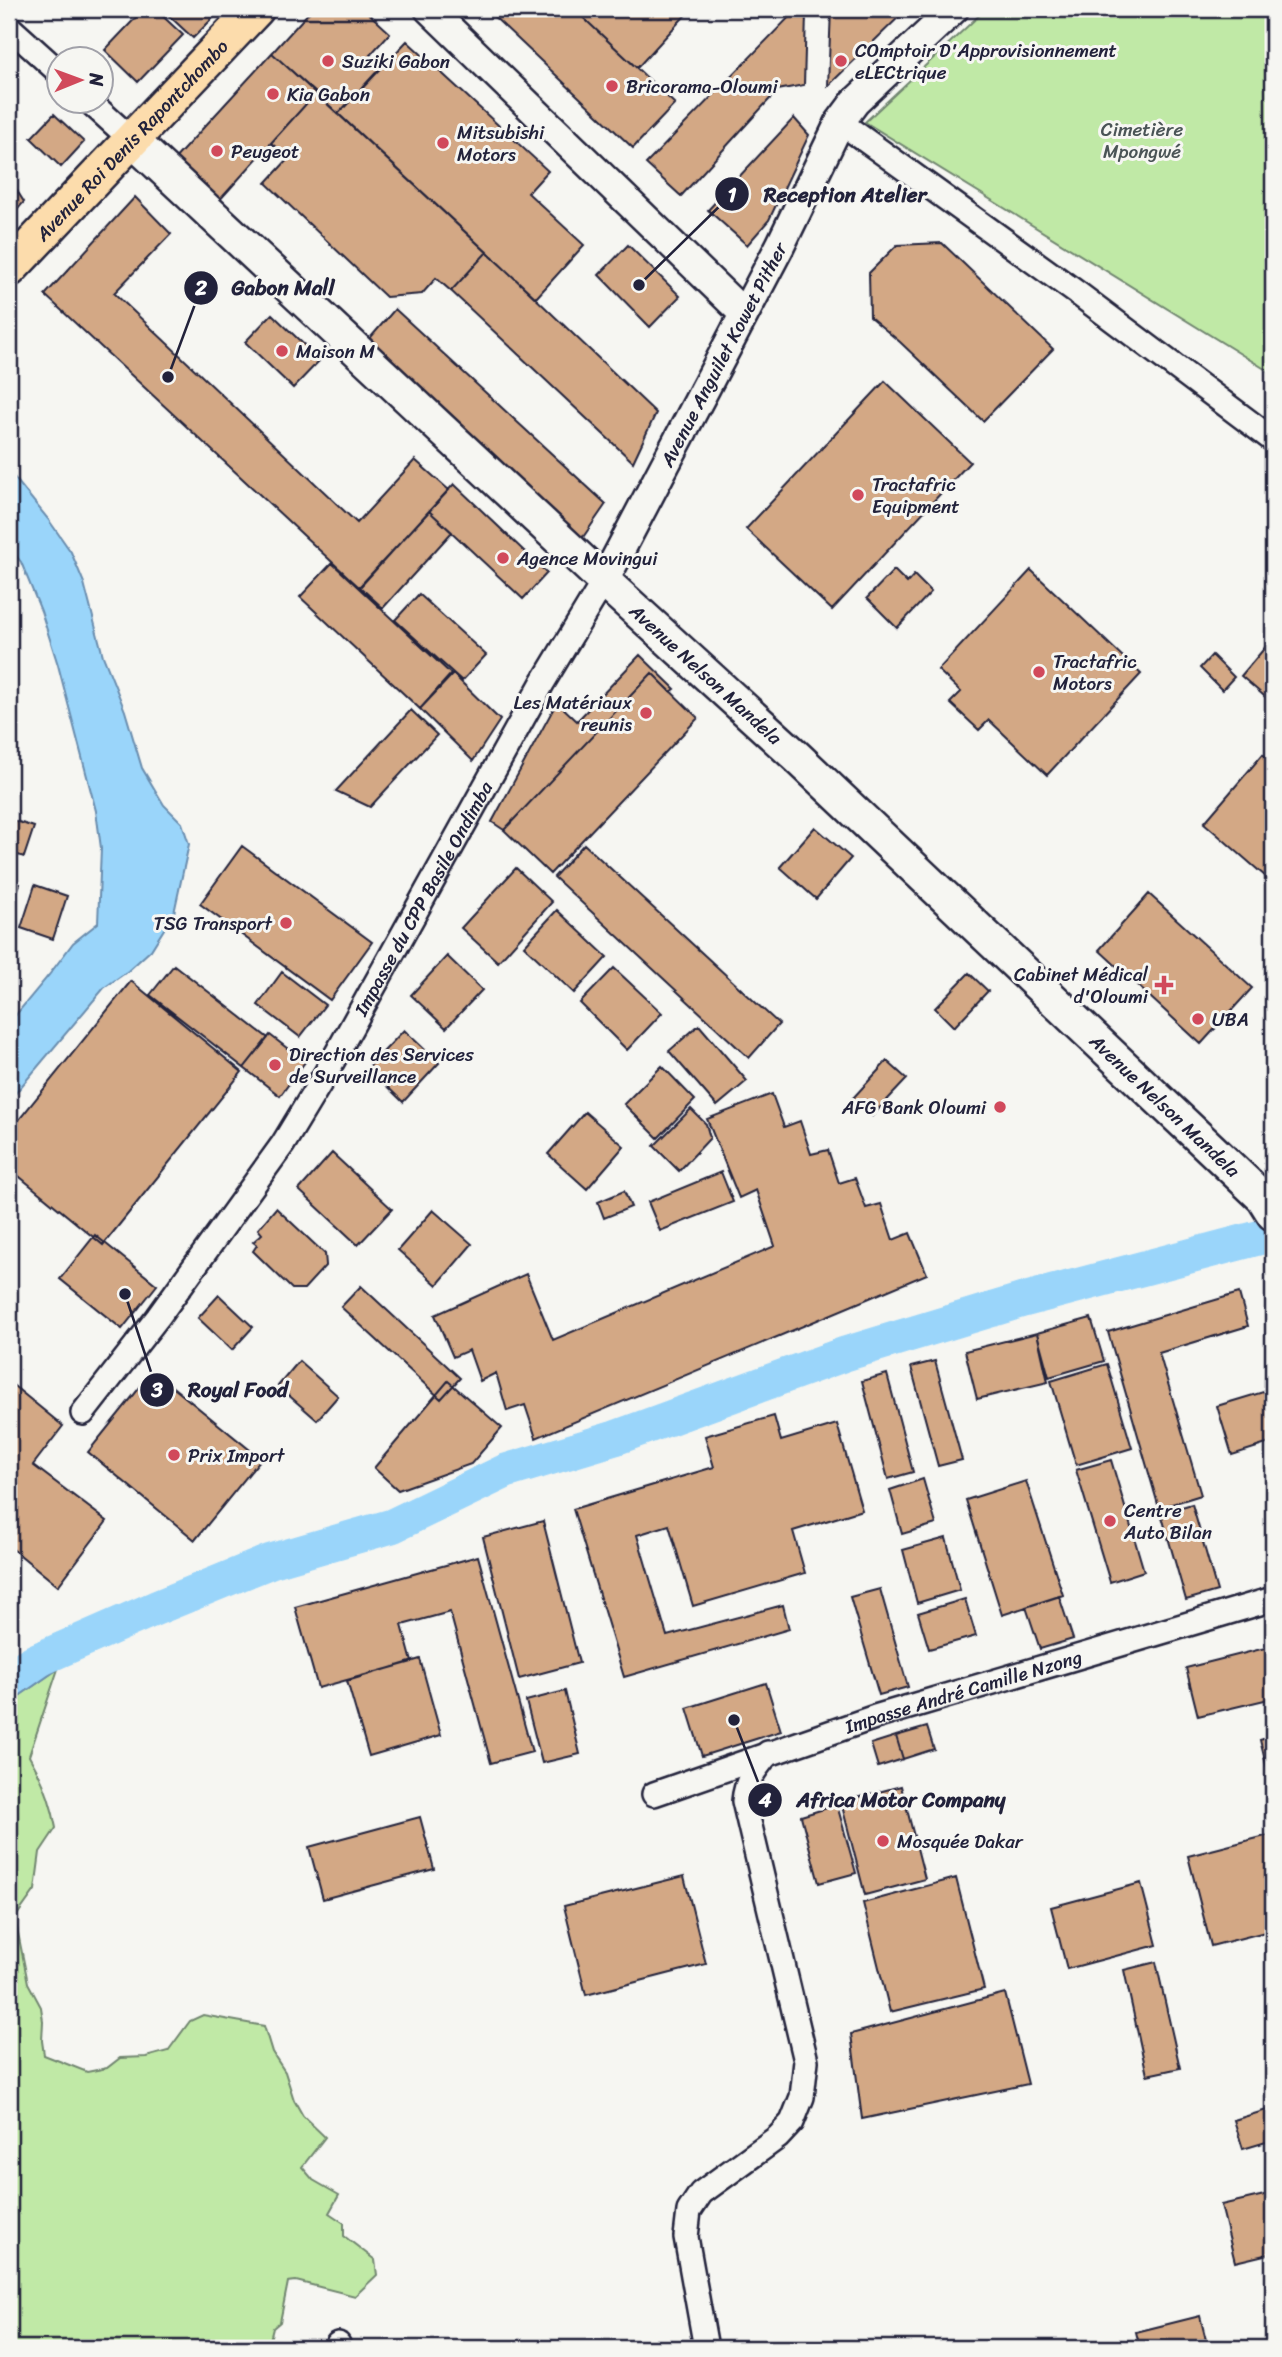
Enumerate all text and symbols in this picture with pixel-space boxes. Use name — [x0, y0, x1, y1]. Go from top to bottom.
street label: Avenue Roi Denis Rapontchombo — [27, 31, 237, 250]
place label: COmptoir D'Approvisionnement eLECtrique — [855, 34, 1117, 89]
place label: Suziki Gabon — [342, 45, 450, 78]
north arrow — [46, 46, 116, 116]
marker: Suziki Gabon — [320, 53, 336, 69]
marker: COmptoir D'Approvisionnement eLECtrique — [833, 53, 849, 69]
place label: Bricorama-Oloumi — [626, 70, 779, 103]
text: N — [80, 72, 113, 87]
place label: Kia Gabon — [287, 78, 370, 111]
marker: Bricorama-Oloumi — [604, 78, 620, 94]
marker: Kia Gabon — [265, 86, 281, 102]
park label: Cimetière Mpongwé — [1101, 113, 1183, 168]
place label: Mitsubishi Motors — [457, 116, 545, 171]
place label: Peugeot — [231, 135, 299, 168]
marker: Mitsubishi Motors — [435, 135, 451, 151]
marker: Peugeot — [209, 143, 225, 159]
callout: Reception Atelier — [715, 173, 940, 215]
text: 1 — [727, 176, 737, 214]
text: Reception Atelier — [763, 176, 929, 214]
street label: Avenue Anguilet Kowet Pither — [650, 235, 797, 474]
callout: Gabon Mall — [183, 267, 348, 309]
text: 2 — [194, 269, 207, 307]
text: Gabon Mall — [230, 269, 336, 307]
place label: Maison M — [296, 335, 376, 368]
marker: Maison M — [274, 343, 290, 359]
place label: Tractafric Equipment — [872, 468, 960, 523]
marker: Tractafric Equipment — [850, 487, 866, 503]
place label: Agence Movingui — [516, 542, 658, 575]
marker: Agence Movingui — [495, 550, 511, 566]
street label: Avenue Nelson Mandela — [621, 595, 790, 754]
place label: Tractafric Motors — [1053, 645, 1137, 700]
marker: Tractafric Motors — [1031, 664, 1047, 680]
place label: Les Matériaux reunis — [513, 686, 632, 741]
marker: Les Matériaux reunis — [638, 705, 654, 721]
street label: Impasse du CPP Basile Ondimba — [344, 775, 502, 1023]
place label: TSG Transport — [153, 907, 273, 940]
marker: TSG Transport — [278, 915, 294, 931]
place label: Cabinet Médical d'Oloumi — [1014, 958, 1149, 1013]
marker: Cabinet Médical d'Oloumi — [1154, 975, 1174, 995]
place label: UBA — [1212, 1003, 1249, 1036]
marker: UBA — [1190, 1011, 1206, 1027]
street label: Avenue Nelson Mandela — [1081, 1025, 1248, 1186]
place label: Direction des Services de Surveillance — [289, 1038, 474, 1093]
marker: Direction des Services de Surveillance — [267, 1057, 283, 1073]
place label: AFG Bank Oloumi — [841, 1091, 987, 1124]
marker: AFG Bank Oloumi — [992, 1099, 1008, 1115]
callout: Royal Food — [139, 1369, 302, 1411]
text: 3 — [150, 1371, 163, 1409]
text: Royal Food — [187, 1371, 290, 1409]
place label: Prix Import — [188, 1439, 286, 1472]
marker: Prix Import — [166, 1447, 182, 1463]
place label: Centre Auto Bilan — [1123, 1494, 1212, 1549]
marker: Centre Auto Bilan — [1102, 1513, 1118, 1529]
street label: Impasse André Camille Nzong — [839, 1640, 1086, 1744]
callout: Africa Motor Company — [748, 1779, 1020, 1821]
text: 4 — [757, 1781, 772, 1819]
text: Africa Motor Company — [795, 1781, 1007, 1819]
place label: Mosquée Dakar — [897, 1825, 1024, 1858]
marker: Mosquée Dakar — [875, 1833, 891, 1849]

